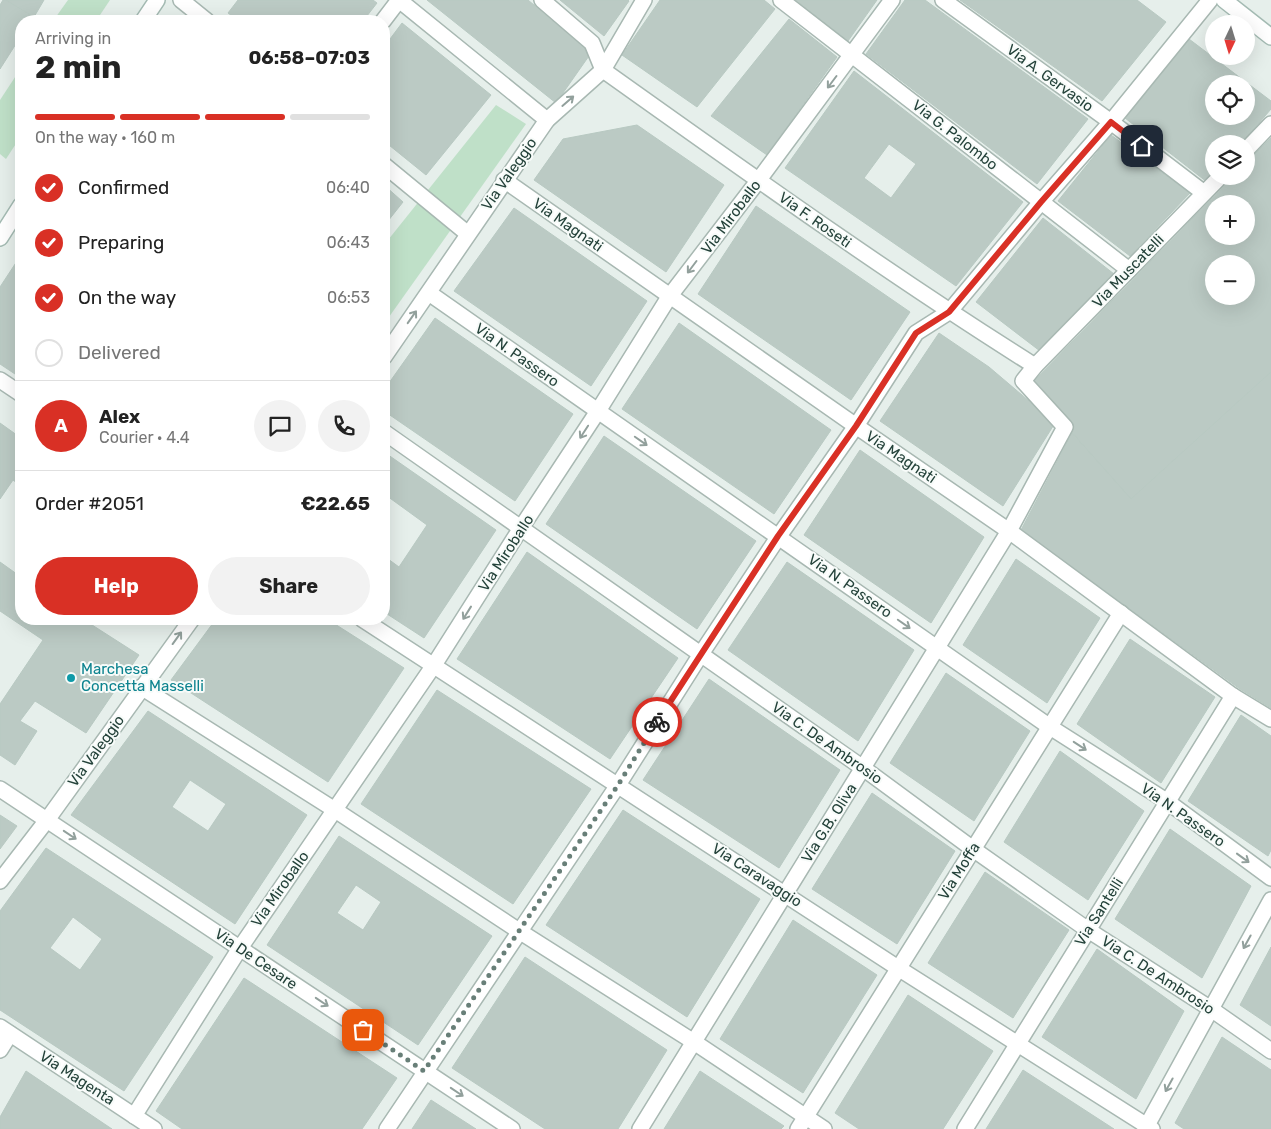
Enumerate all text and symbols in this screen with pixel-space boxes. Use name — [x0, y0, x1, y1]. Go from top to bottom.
north arrow — [1205, 15, 1255, 65]
map controls — [1205, 15, 1255, 305]
text: Arriving in — [35, 29, 111, 48]
street label: Via A. Gervasio — [1003, 40, 1097, 116]
text: 06:58–07:03 — [248, 46, 370, 69]
text: 2 min — [35, 48, 122, 86]
one-way arrow — [827, 74, 837, 88]
button: locate — [1205, 75, 1255, 125]
one-way arrow — [562, 95, 575, 107]
street label: Via G. Palombo — [909, 96, 1001, 174]
pin — [1121, 125, 1163, 167]
text: On the way · 160 m — [35, 128, 175, 147]
icon: home — [1128, 132, 1156, 160]
street label: Via Valeggio — [477, 134, 541, 214]
button: layers — [1205, 135, 1255, 185]
icon: check — [35, 174, 63, 202]
text: Confirmed — [78, 176, 169, 199]
street label: Via Miroballo — [697, 176, 765, 258]
text: 06:40 — [326, 178, 370, 197]
street label: Via F. Roseti — [775, 188, 855, 252]
street label: Via Magnati — [530, 194, 606, 256]
button: + — [1205, 195, 1255, 245]
icon: check — [35, 229, 63, 257]
street label: Via Muscatelli — [1088, 230, 1168, 312]
text: Preparing — [78, 231, 164, 254]
text: 06:43 — [327, 233, 370, 252]
button: − — [1205, 255, 1255, 305]
one-way arrow — [687, 260, 697, 274]
icon: check — [35, 284, 63, 312]
text: On the way — [78, 286, 176, 309]
text: 06:53 — [327, 288, 370, 307]
one-way arrow — [407, 310, 417, 324]
street label: Via N. Passero — [471, 319, 563, 391]
text: Delivered — [78, 341, 161, 364]
button: chat — [254, 400, 306, 452]
button: phone — [318, 400, 370, 452]
text: Alex — [99, 405, 140, 428]
text: A — [54, 414, 68, 437]
one-way arrow — [579, 425, 589, 439]
street label: Via Magnati — [862, 427, 940, 487]
text: Courier · 4.4 — [99, 428, 190, 447]
one-way arrow — [634, 436, 648, 446]
text: Order #2051 — [35, 492, 144, 515]
text: €22.65 — [300, 492, 370, 515]
street label: Via Miroballo — [474, 511, 538, 595]
street label: Via N. Passero — [804, 550, 896, 622]
button: Help — [35, 557, 198, 615]
button: Share — [208, 557, 370, 615]
one-way arrow — [462, 605, 472, 619]
one-way arrow — [897, 619, 911, 629]
one-way arrow — [172, 632, 183, 645]
place label: Marchesa Concetta Masselli — [81, 660, 204, 695]
marker: Marchesa Concetta Masselli — [65, 672, 77, 684]
courier — [632, 697, 682, 747]
street label: Via C. De Ambrosio — [768, 698, 886, 788]
icon: bike — [643, 708, 671, 736]
street label: Via Valeggio — [64, 712, 128, 790]
one-way arrow — [1073, 742, 1087, 752]
street label: Via N. Passero — [1137, 779, 1229, 851]
street label: Via G.B. Oliva — [798, 780, 860, 866]
one-way arrow — [62, 830, 76, 840]
street label: Via Caravaggio — [709, 839, 805, 911]
street label: Via Moffa — [934, 839, 984, 903]
street label: Via Miroballo — [247, 848, 313, 930]
one-way arrow — [1236, 852, 1250, 863]
street label: Via Santelli — [1071, 875, 1127, 949]
street label: Via De Cesare — [211, 925, 301, 993]
street label: Via C. De Ambrosio — [1098, 932, 1218, 1018]
one-way arrow — [1242, 935, 1252, 949]
one-way arrow — [314, 997, 328, 1007]
pin — [342, 1009, 384, 1051]
icon: bag — [349, 1016, 377, 1044]
street label: Via Magenta — [36, 1047, 118, 1109]
one-way arrow — [1164, 1077, 1173, 1092]
one-way arrow — [450, 1087, 464, 1098]

